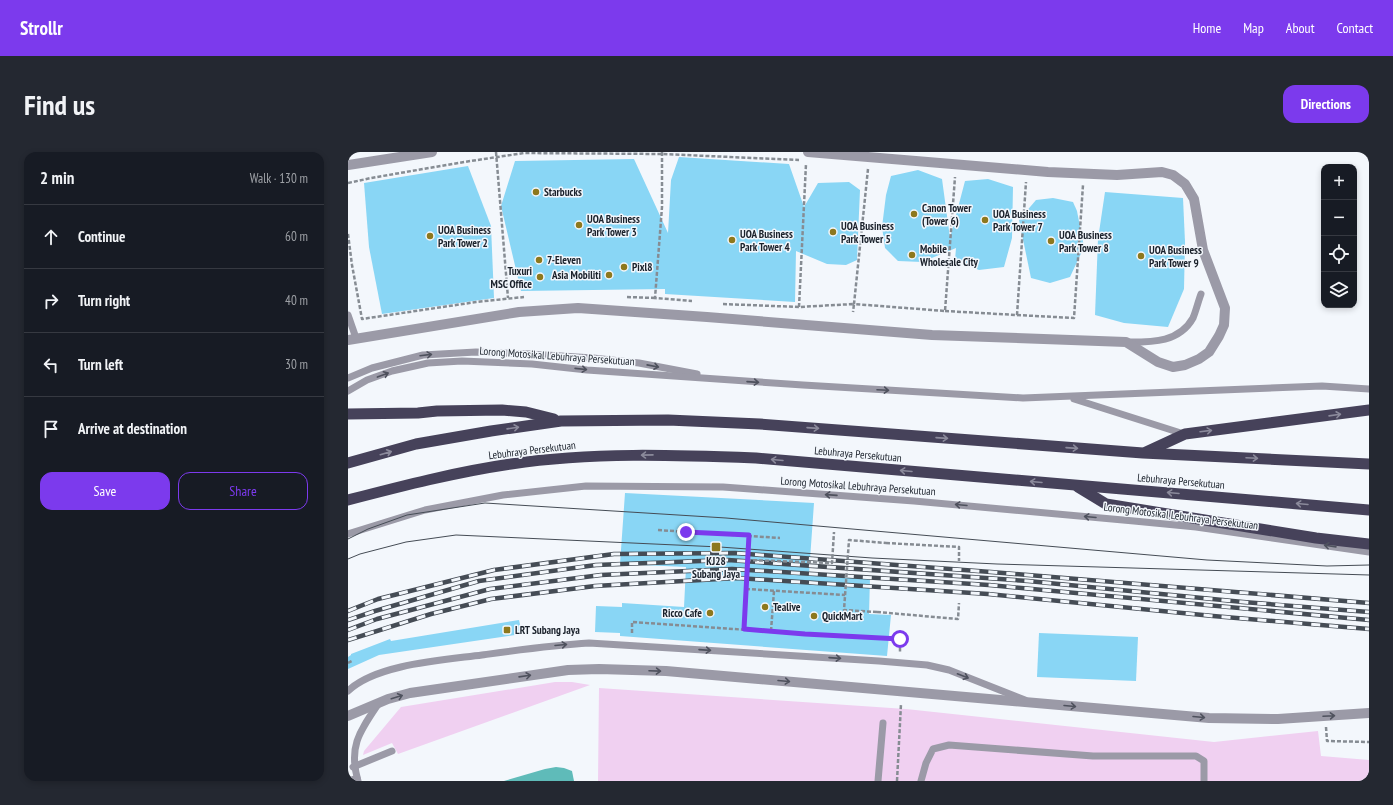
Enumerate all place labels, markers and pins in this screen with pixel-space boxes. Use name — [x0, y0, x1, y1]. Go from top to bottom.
place label: Starbucks — [544, 185, 582, 199]
marker: Starbucks — [531, 187, 541, 197]
place label: Canon Tower (Tower 6) — [922, 201, 972, 228]
place label: UOA Business Park Tower 7 — [993, 207, 1046, 234]
marker: Canon Tower (Tower 6) — [909, 209, 919, 219]
place label: UOA Business Park Tower 3 — [587, 212, 640, 239]
marker: UOA Business Park Tower 7 — [980, 215, 990, 225]
place label: UOA Business Park Tower 5 — [841, 219, 894, 246]
marker: UOA Business Park Tower 3 — [574, 220, 584, 230]
place label: UOA Business Park Tower 2 — [438, 223, 491, 250]
place label: UOA Business Park Tower 4 — [740, 227, 793, 254]
marker: UOA Business Park Tower 5 — [828, 227, 838, 237]
place label: UOA Business Park Tower 8 — [1059, 228, 1112, 255]
marker: UOA Business Park Tower 2 — [425, 231, 435, 241]
marker: UOA Business Park Tower 4 — [727, 235, 737, 245]
marker: UOA Business Park Tower 8 — [1046, 236, 1056, 246]
place label: Mobile Wholesale City — [919, 242, 978, 269]
place label: UOA Business Park Tower 9 — [1149, 243, 1202, 270]
marker: Mobile Wholesale City — [907, 250, 917, 260]
marker: UOA Business Park Tower 9 — [1136, 251, 1146, 261]
place label: 7-Eleven — [547, 253, 581, 267]
marker: 7-Eleven — [534, 255, 544, 265]
place label: Pixl8 — [632, 260, 652, 274]
marker: Pixl8 — [619, 262, 629, 272]
place label: Tuxuri MSC Office — [491, 264, 533, 291]
place label: Asia Mobiliti — [551, 268, 602, 282]
marker: Asia Mobiliti — [604, 270, 614, 280]
marker: Tuxuri MSC Office — [535, 272, 545, 282]
marker: KJ28 Subang Jaya — [710, 541, 722, 553]
place label: KJ28 Subang Jaya — [692, 554, 740, 581]
place label: Tealive — [773, 600, 801, 614]
marker: Tealive — [760, 602, 770, 612]
place label: Ricco Cafe — [662, 606, 702, 620]
marker: Ricco Cafe — [705, 608, 715, 618]
place label: QuickMart — [822, 609, 863, 623]
marker: QuickMart — [809, 611, 819, 621]
place label: LRT Subang Jaya — [515, 623, 580, 637]
marker: LRT Subang Jaya — [502, 625, 512, 635]

